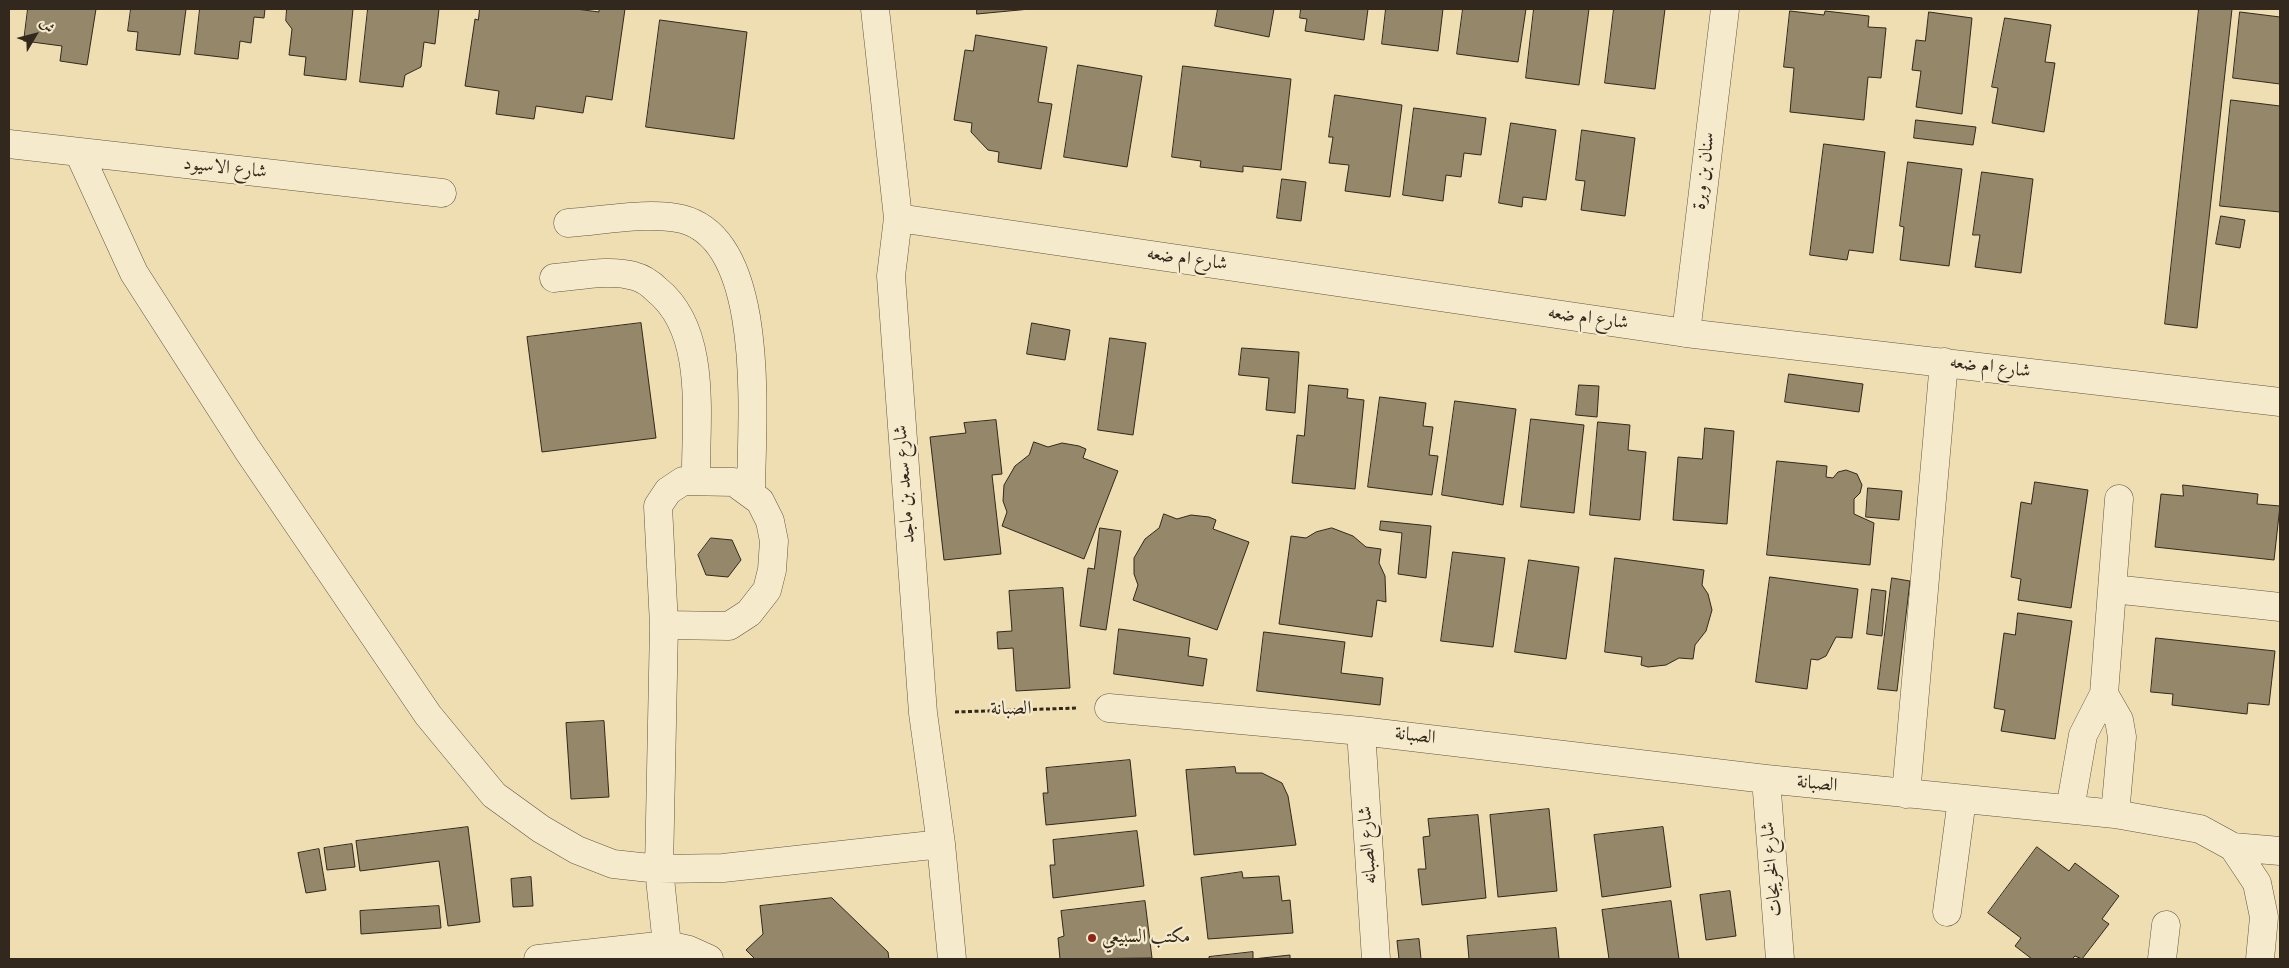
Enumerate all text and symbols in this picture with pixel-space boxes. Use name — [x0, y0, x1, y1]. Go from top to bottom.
north arrow — [10, 10, 60, 60]
text: ش — [36, 15, 58, 37]
street label: سنان بن وبرة — [1689, 131, 1721, 211]
street label: شارع الاسيود — [182, 153, 268, 185]
street label: شارع ام ضعه — [1145, 243, 1229, 277]
street label: شارع ام ضعه — [1546, 302, 1630, 336]
street label: شارع ام ضعه — [1948, 352, 2032, 384]
street label: شارع سعد بن ماجد — [891, 424, 921, 544]
street label: الصبانة — [990, 698, 1032, 722]
street label: الصبانة — [1393, 723, 1437, 751]
street label: الصبانة — [1795, 772, 1839, 798]
street label: شارع الصبانه — [1355, 805, 1383, 885]
street label: شارع الخريجات — [1757, 820, 1789, 918]
place label: مكتب السبيعي — [1102, 927, 1190, 949]
marker: مكتب السبيعي — [1086, 932, 1098, 944]

